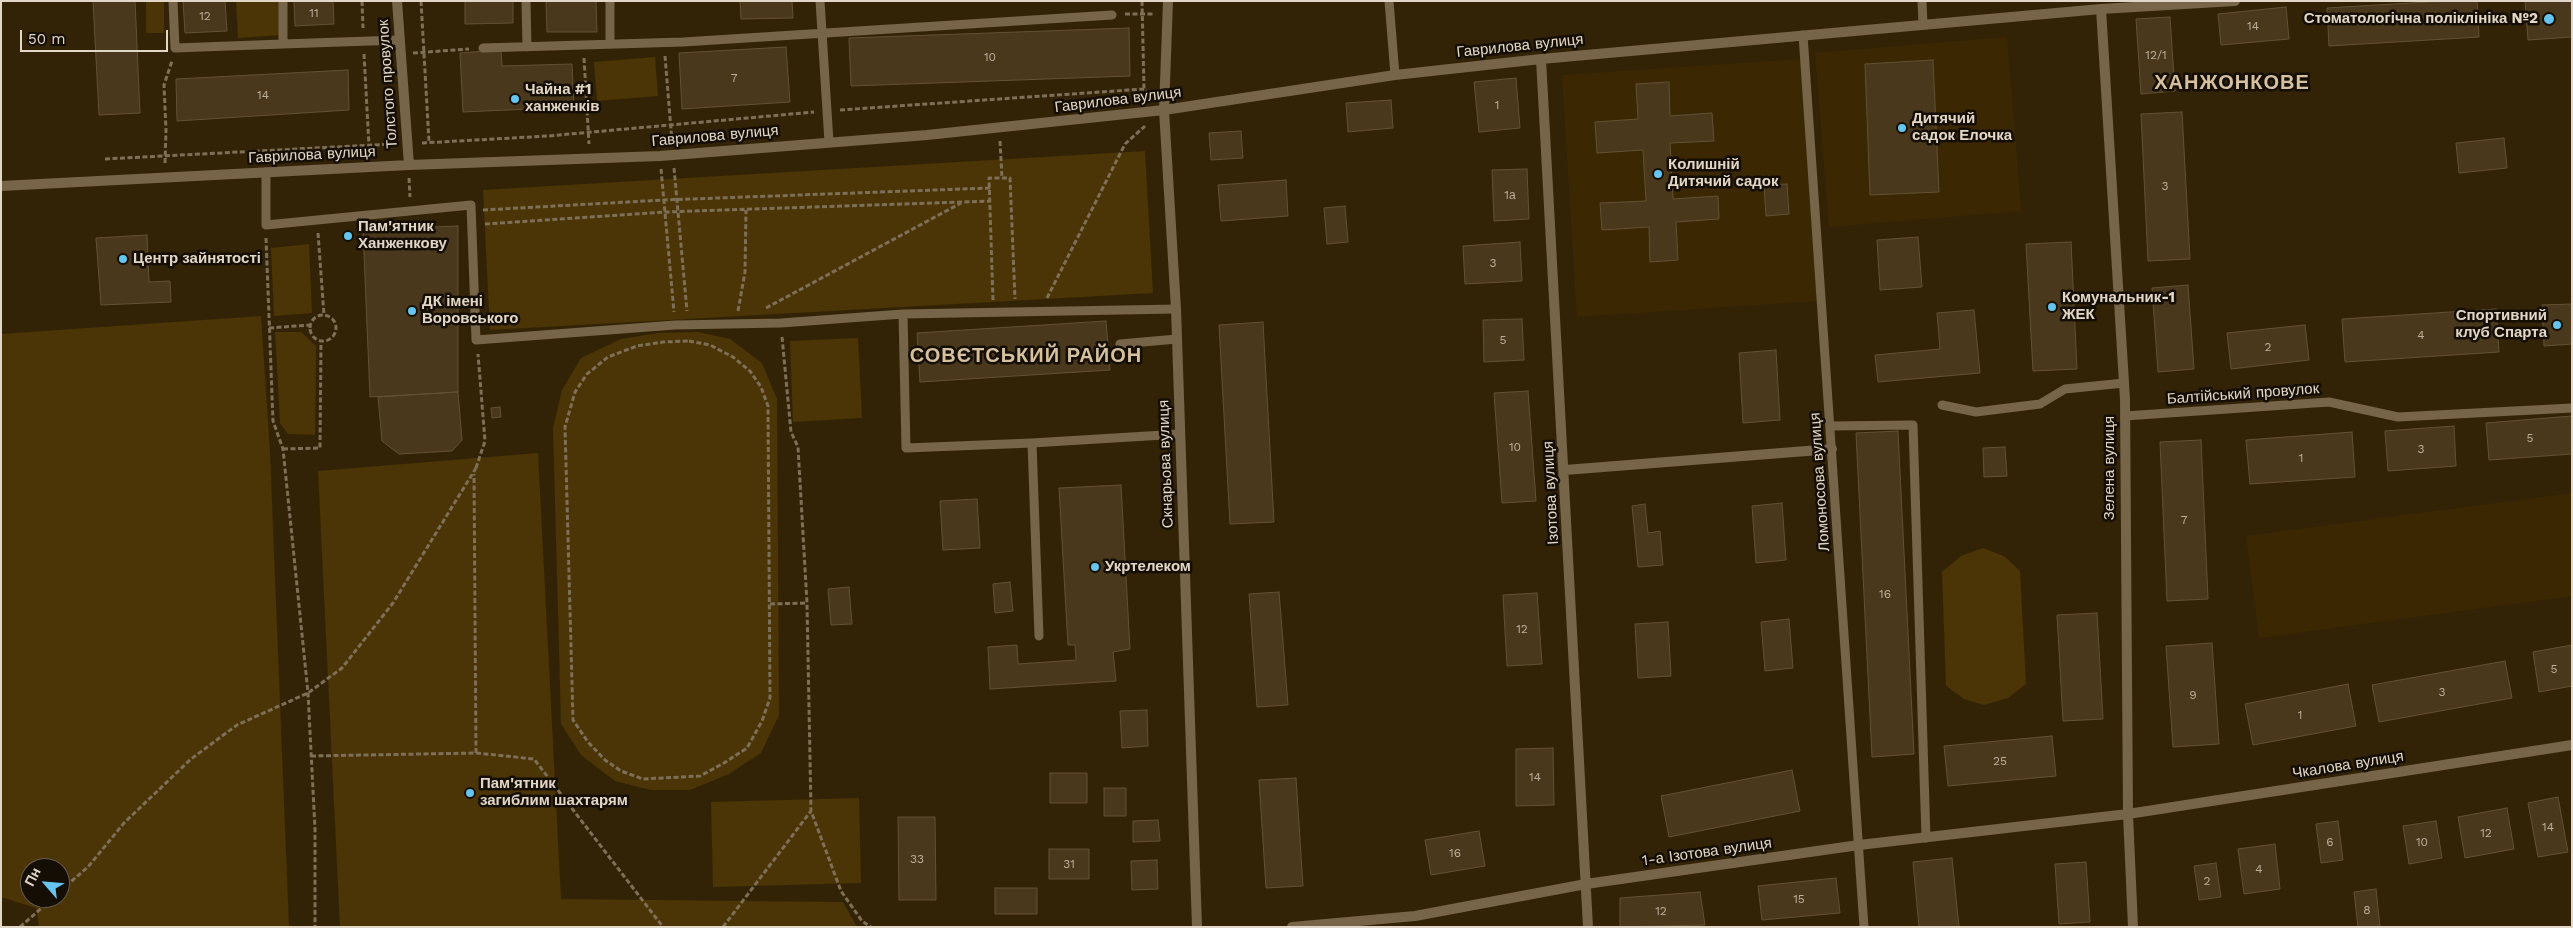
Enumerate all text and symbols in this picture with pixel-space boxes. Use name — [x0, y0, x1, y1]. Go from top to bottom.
house number: 11 — [309, 6, 319, 20]
house number: 12 — [199, 9, 211, 23]
place label: Стоматологічна поліклініка №2 — [2304, 10, 2538, 28]
marker: Стоматологічна поліклініка №2 — [2542, 12, 2556, 26]
street label: Толстого провулок — [375, 19, 401, 149]
house number: 14 — [2247, 19, 2259, 33]
scale bar — [22, 20, 170, 52]
text: 50 m — [28, 30, 65, 48]
street label: Гаврилова вулиця — [1456, 30, 1584, 62]
house number: 12/1 — [2145, 48, 2167, 62]
house number: 10 — [984, 50, 996, 64]
house number: 7 — [731, 71, 737, 85]
district label: ХАНЖОНКОВЕ — [2153, 71, 2311, 95]
place label: Чайна #1 ханженків — [525, 81, 599, 116]
street label: Гаврилова вулиця — [1054, 83, 1182, 117]
house number: 14 — [257, 88, 269, 102]
marker: Чайна #1 ханженків — [509, 93, 521, 105]
house number: 1 — [1495, 98, 1499, 112]
place label: Дитячий садок Елочка — [1912, 110, 2012, 145]
street label: Гаврилова вулиця — [651, 121, 779, 151]
marker: Дитячий садок Елочка — [1896, 122, 1908, 134]
street label: Гаврилова вулиця — [248, 143, 376, 167]
place label: Колишній Дитячий садок — [1668, 156, 1779, 191]
marker: Колишній Дитячий садок — [1652, 168, 1664, 180]
house number: 3 — [2162, 179, 2168, 193]
house number: 1а — [1504, 188, 1516, 202]
place label: Пам'ятник Ханженкову — [358, 218, 447, 253]
marker: Пам'ятник Ханженкову — [342, 230, 354, 242]
place label: Центр зайнятості — [133, 250, 261, 268]
marker: Центр зайнятості — [117, 253, 129, 265]
house number: 3 — [1490, 256, 1496, 270]
place label: Комунальник-1 ЖЕК — [2062, 289, 2175, 324]
place label: ДК імені Воровського — [422, 293, 518, 328]
marker: Комунальник-1 ЖЕК — [2046, 301, 2058, 313]
marker: ДК імені Воровського — [406, 305, 418, 317]
place label: Спортивний клуб Спарта — [2455, 307, 2547, 342]
marker: Спортивний клуб Спарта — [2551, 319, 2563, 331]
house number: 4 — [2417, 328, 2425, 342]
house number: 5 — [1500, 333, 1506, 347]
house number: 2 — [2265, 340, 2271, 354]
district label: СОВЄТСЬКИЙ РАЙОН — [908, 344, 1144, 368]
street label: Балтійський провулок — [2166, 380, 2320, 408]
street label: Скнарьова вулиця — [1155, 400, 1177, 528]
street label: Ломоносова вулиця — [1806, 412, 1834, 552]
street label: Зелена вулиця — [2101, 416, 2119, 520]
house number: 5 — [2527, 431, 2533, 445]
house number: 10 — [1509, 440, 1521, 454]
street label: Ізотова вулиця — [1539, 441, 1563, 545]
house number: 3 — [2418, 442, 2424, 456]
house number: 1 — [2299, 451, 2303, 465]
house number: 7 — [2181, 513, 2187, 527]
place label: Укртелеком — [1105, 558, 1191, 576]
marker: Укртелеком — [1089, 561, 1101, 573]
house number: 16 — [1879, 587, 1891, 601]
house number: 12 — [1516, 622, 1528, 636]
house number: 5 — [2551, 662, 2557, 676]
house number: 3 — [2439, 685, 2445, 699]
house number: 9 — [2189, 688, 2197, 702]
house number: 1 — [2298, 708, 2302, 722]
street label: Чкалова вулиця — [2291, 747, 2405, 783]
house number: 25 — [1993, 754, 2007, 768]
house number: 14 — [1529, 770, 1541, 784]
place label: Пам'ятник загиблим шахтарям — [480, 775, 628, 810]
marker: Пам'ятник загиблим шахтарям — [464, 787, 476, 799]
house number: 14 — [2542, 820, 2554, 834]
house number: 12 — [2480, 826, 2492, 840]
street label: 1-а Ізотова вулиця — [1641, 834, 1773, 870]
house number: 6 — [2326, 835, 2334, 849]
house number: 10 — [2416, 835, 2428, 849]
house number: 16 — [1449, 846, 1461, 860]
house number: 33 — [910, 852, 924, 866]
house number: 31 — [1063, 857, 1075, 871]
north arrow — [20, 858, 70, 908]
house number: 4 — [2255, 862, 2263, 876]
text: Пн — [21, 865, 44, 889]
house number: 2 — [2204, 874, 2210, 888]
house number: 15 — [1793, 892, 1805, 906]
house number: 8 — [2363, 903, 2371, 917]
house number: 12 — [1655, 904, 1667, 918]

